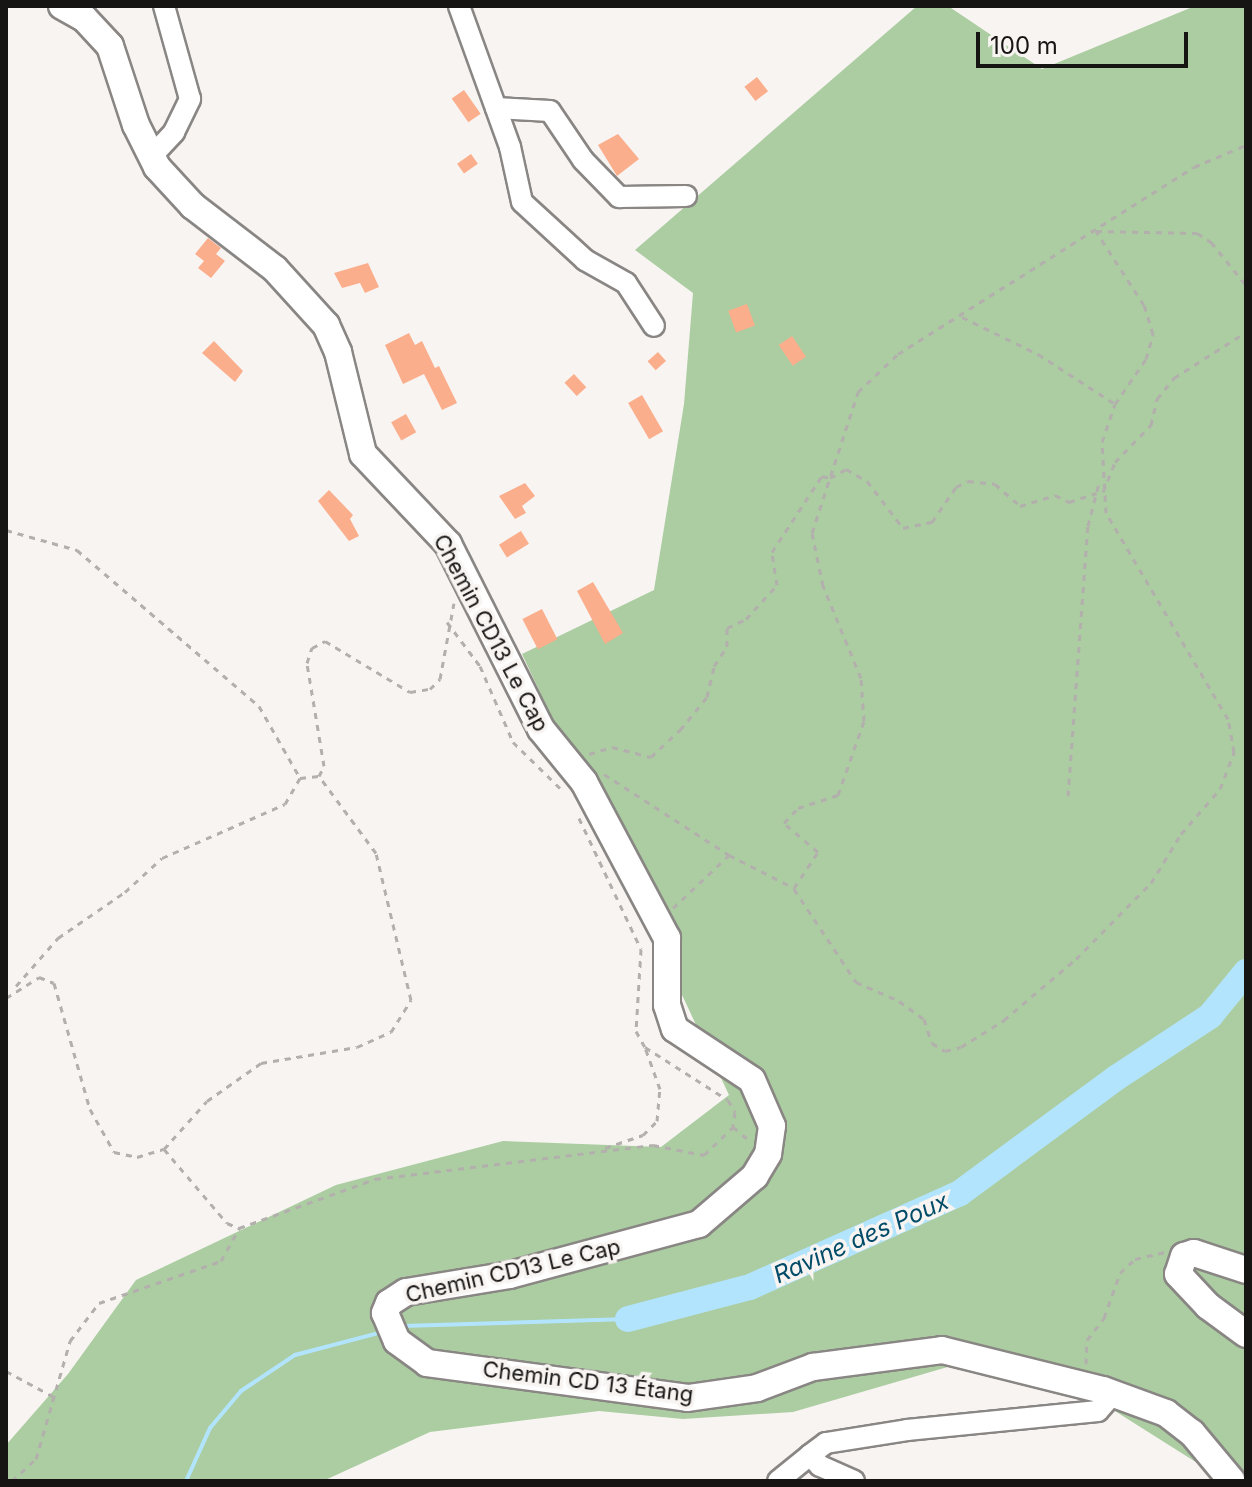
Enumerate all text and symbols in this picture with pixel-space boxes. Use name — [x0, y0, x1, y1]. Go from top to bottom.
scale bar — [980, 16, 1192, 66]
text: 100 m — [990, 31, 1058, 60]
street label: Chemin CD13 Le Cap — [428, 530, 554, 736]
water label: Ravine des Poux — [769, 1187, 953, 1289]
street label: Chemin CD13 Le Cap — [403, 1233, 623, 1309]
street label: Chemin CD 13 Étang — [481, 1356, 695, 1408]

